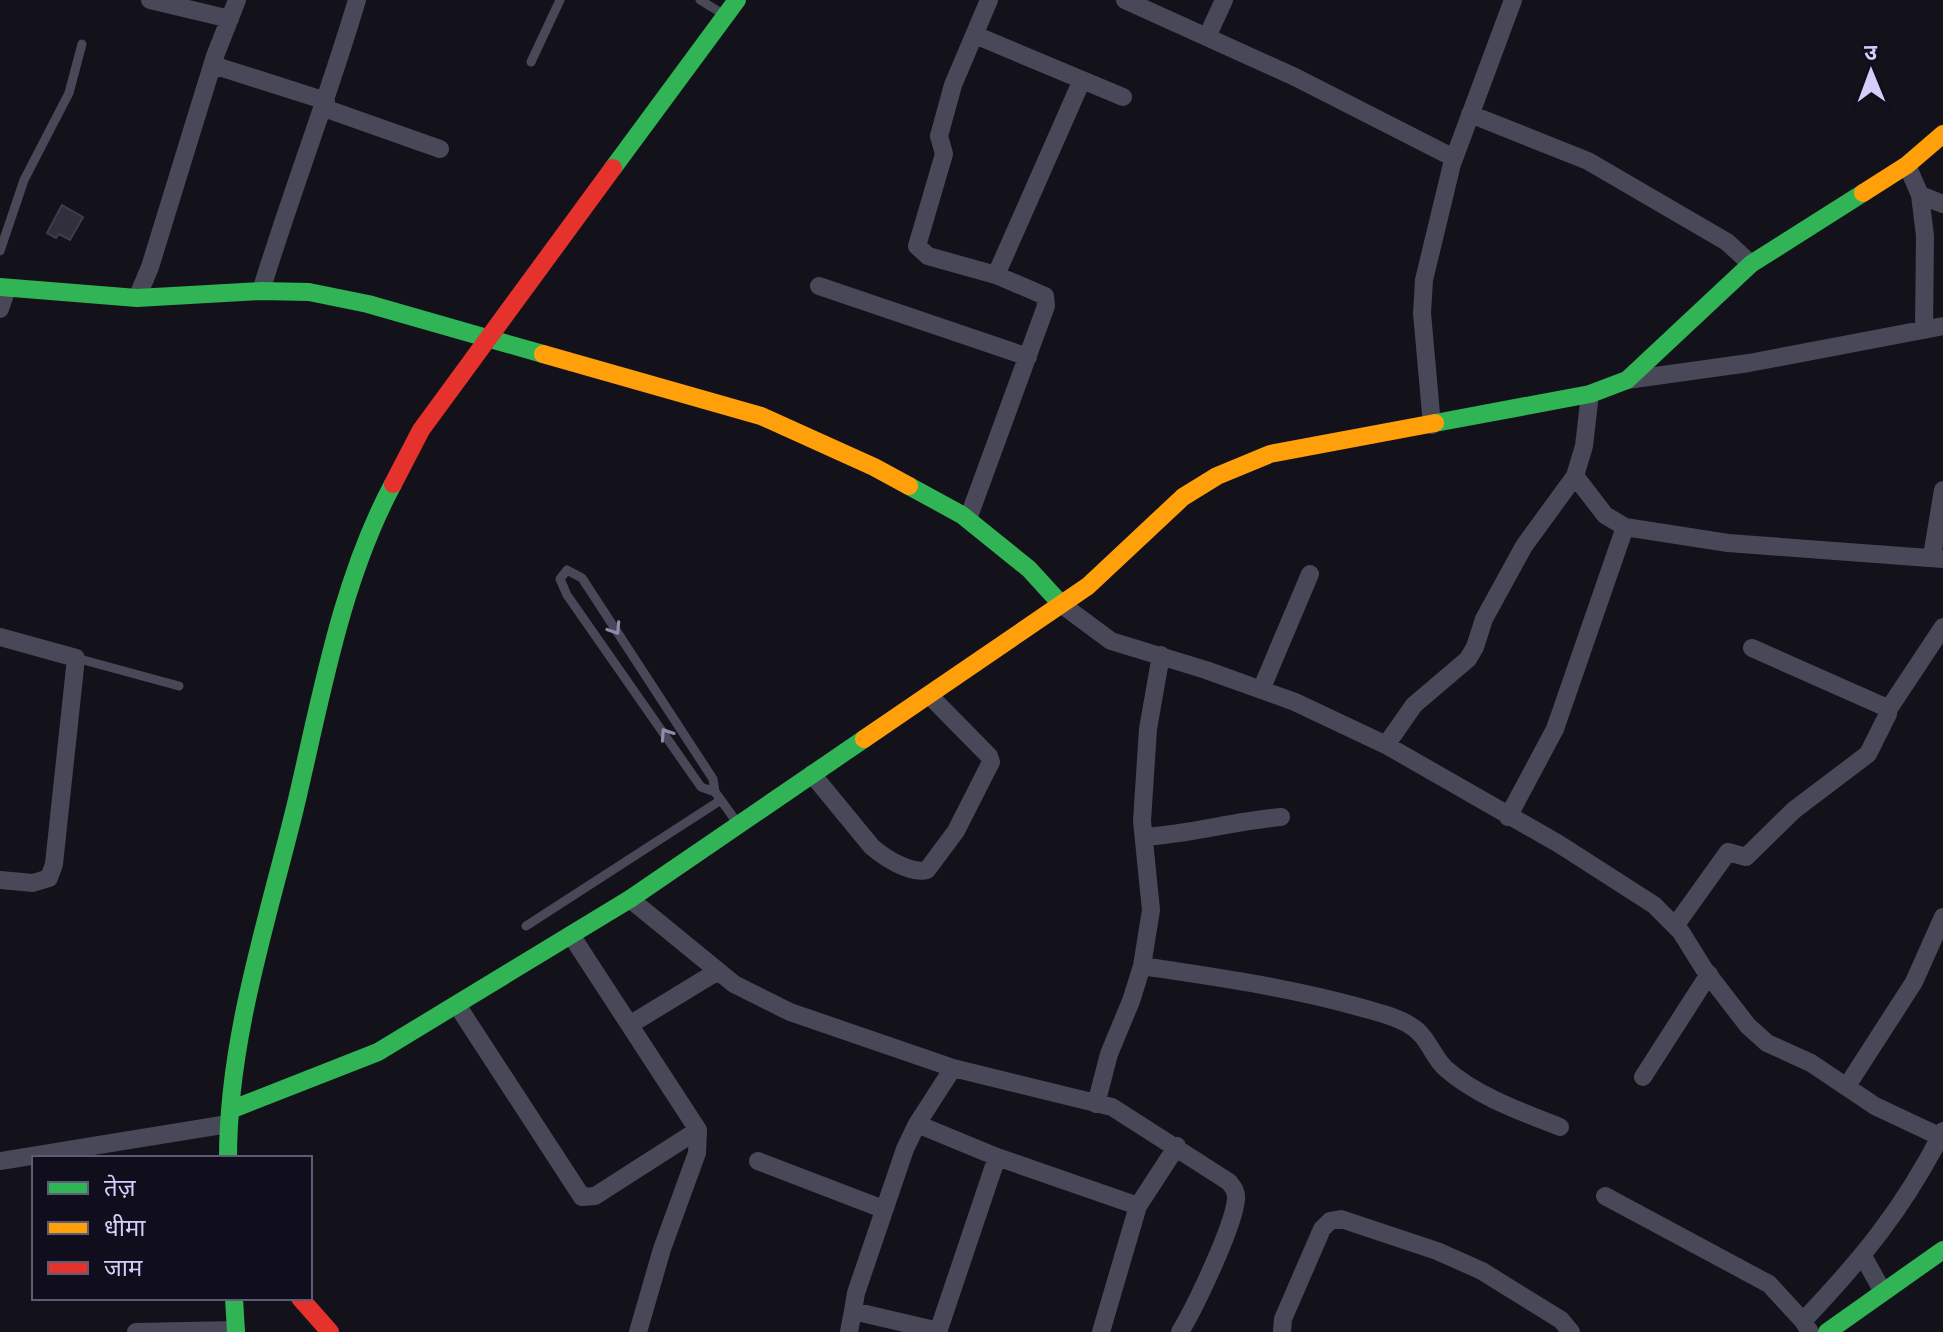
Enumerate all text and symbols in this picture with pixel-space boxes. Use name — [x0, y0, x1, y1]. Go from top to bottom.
north arrow — [1831, 32, 1911, 112]
text: उ — [1864, 36, 1878, 66]
one-way arrow — [606, 620, 621, 634]
one-way arrow — [661, 729, 676, 743]
legend — [32, 1156, 312, 1300]
text: तेज़ — [104, 1170, 137, 1203]
text: धीमा — [104, 1210, 146, 1243]
text: जाम — [104, 1250, 143, 1283]

